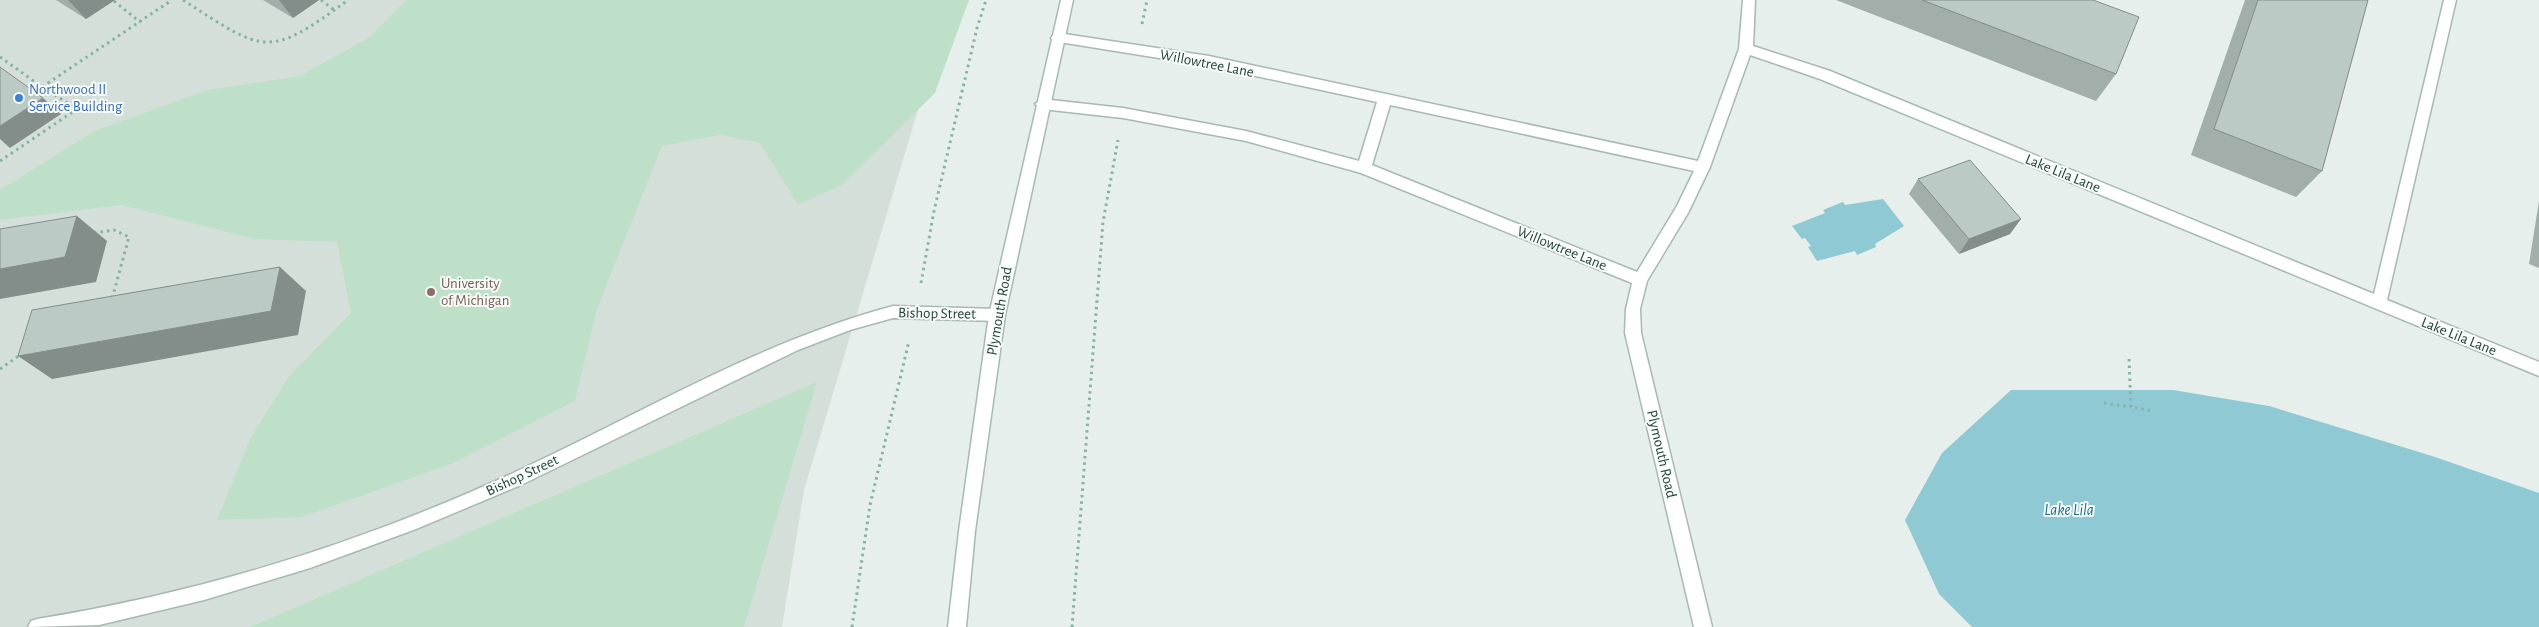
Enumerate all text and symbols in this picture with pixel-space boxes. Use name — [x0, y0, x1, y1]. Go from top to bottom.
street label: Willowtree Lane — [1159, 47, 1255, 80]
place label: Northwood II Service Building — [29, 82, 123, 114]
marker: Northwood II Service Building — [13, 92, 25, 104]
street label: Lake Lila Lane — [2023, 152, 2103, 195]
street label: Willowtree Lane — [1515, 224, 1609, 273]
street label: Plymouth Road — [984, 265, 1015, 357]
place label: University of Michigan — [441, 276, 509, 308]
marker: University of Michigan — [425, 286, 437, 298]
street label: Bishop Street — [898, 305, 976, 322]
street label: Lake Lila Lane — [2419, 315, 2499, 358]
street label: Plymouth Road — [1644, 409, 1679, 500]
street label: Bishop Street — [484, 452, 561, 499]
water label: Lake Lila — [2044, 502, 2094, 518]

